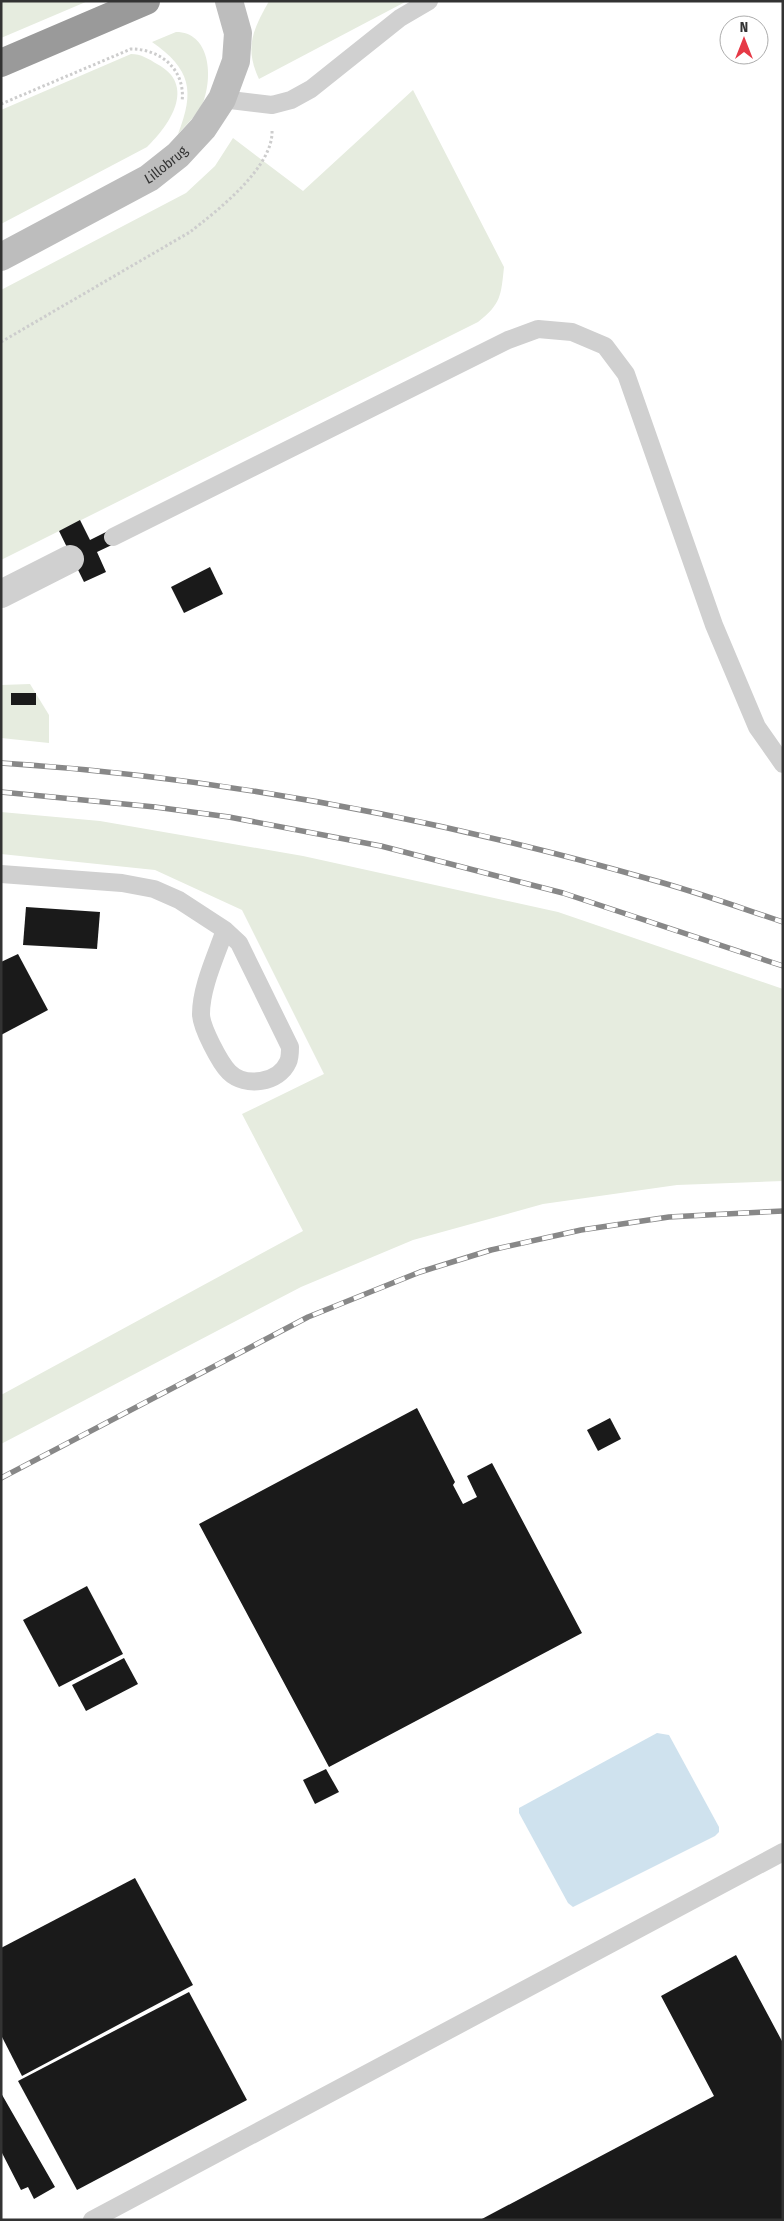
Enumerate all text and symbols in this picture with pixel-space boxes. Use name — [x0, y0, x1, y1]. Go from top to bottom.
north arrow — [719, 15, 769, 65]
text: N — [740, 19, 748, 36]
street label: Lillobrug — [142, 142, 191, 188]

